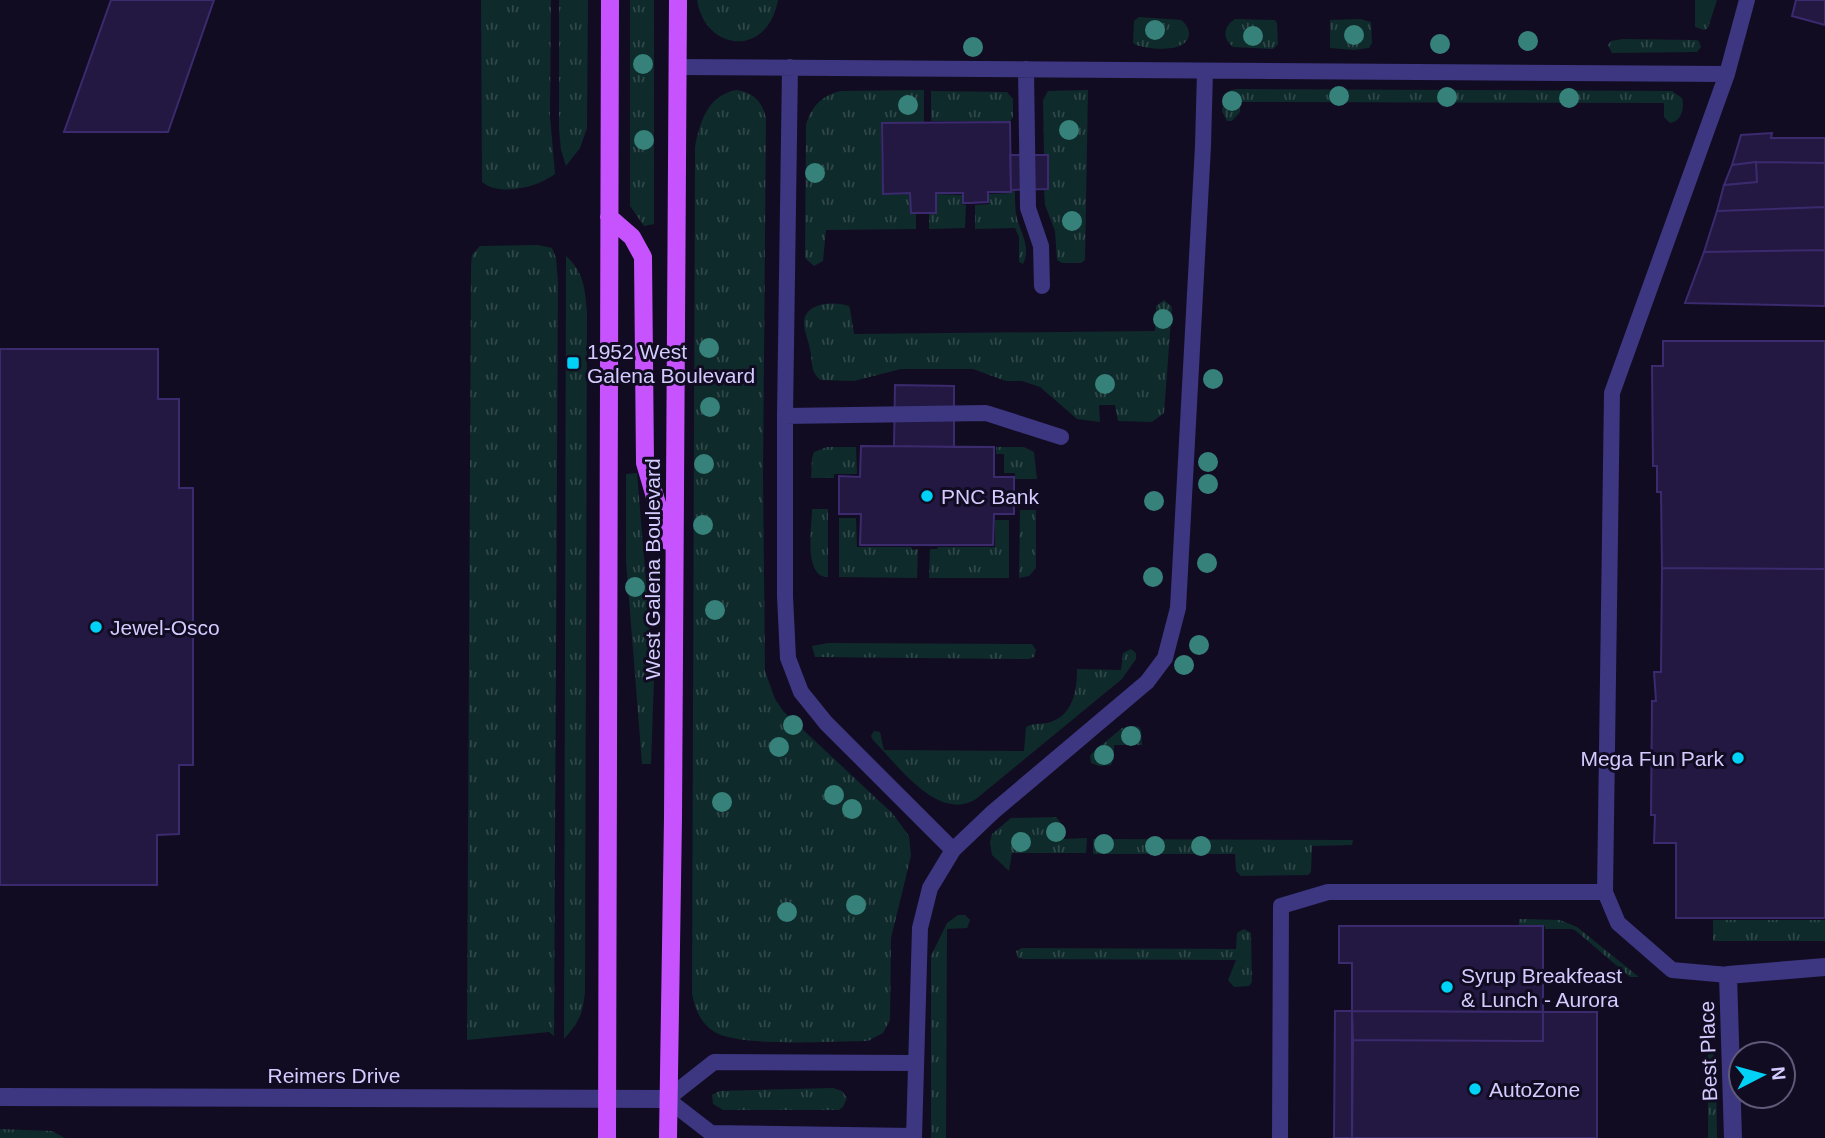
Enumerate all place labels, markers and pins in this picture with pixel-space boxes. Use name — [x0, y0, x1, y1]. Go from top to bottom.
place label: 1952 West Galena Boulevard — [587, 340, 755, 387]
marker: 1952 West Galena Boulevard — [565, 355, 581, 371]
place label: PNC Bank — [941, 485, 1040, 508]
marker: PNC Bank — [919, 488, 935, 504]
place label: Jewel-Osco — [110, 616, 220, 639]
marker: Jewel-Osco — [88, 619, 104, 635]
place label: Mega Fun Park — [1580, 747, 1724, 770]
marker: Mega Fun Park — [1730, 750, 1746, 766]
place label: Syrup Breakfeast & Lunch - Aurora — [1461, 964, 1622, 1011]
marker: Syrup Breakfeast & Lunch - Aurora — [1439, 979, 1455, 995]
place label: AutoZone — [1489, 1078, 1580, 1101]
marker: AutoZone — [1467, 1081, 1483, 1097]

